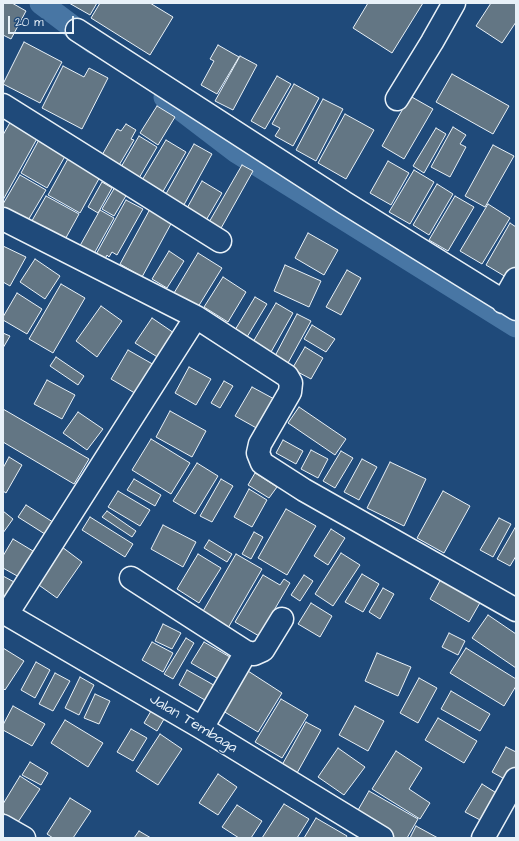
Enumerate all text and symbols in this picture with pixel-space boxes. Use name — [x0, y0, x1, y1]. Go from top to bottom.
scale bar — [10, 8, 76, 34]
text: 20 m — [15, 14, 44, 31]
street label: Jalan Tembaga — [146, 691, 240, 757]

